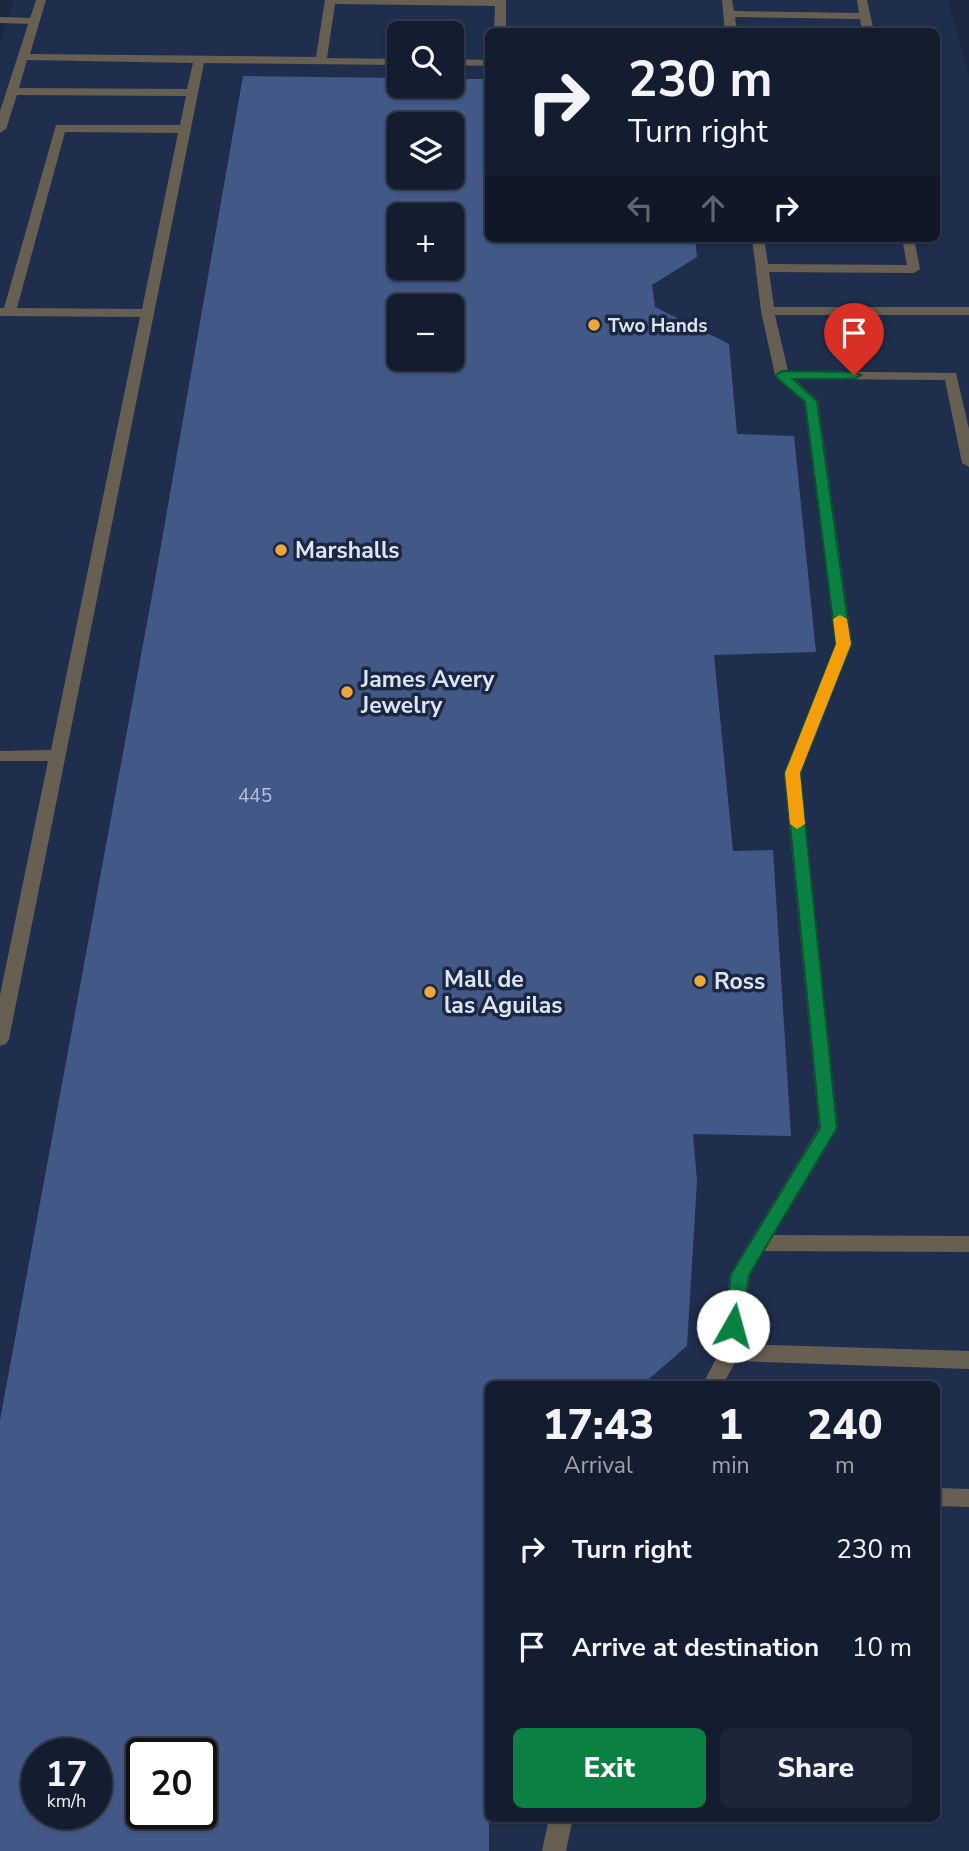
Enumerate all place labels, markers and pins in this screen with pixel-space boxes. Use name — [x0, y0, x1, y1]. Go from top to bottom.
pin — [824, 303, 884, 375]
place label: Two Hands — [608, 313, 708, 339]
marker: Two Hands — [586, 317, 602, 333]
place label: Marshalls — [295, 535, 400, 566]
marker: Marshalls — [273, 542, 289, 558]
place label: James Avery Jewelry — [360, 664, 495, 721]
marker: James Avery Jewelry — [339, 684, 355, 700]
place label: Mall de las Aguilas — [444, 964, 563, 1021]
place label: Ross — [714, 966, 765, 997]
marker: Ross — [692, 973, 708, 989]
marker: Mall de las Aguilas — [422, 984, 438, 1000]

